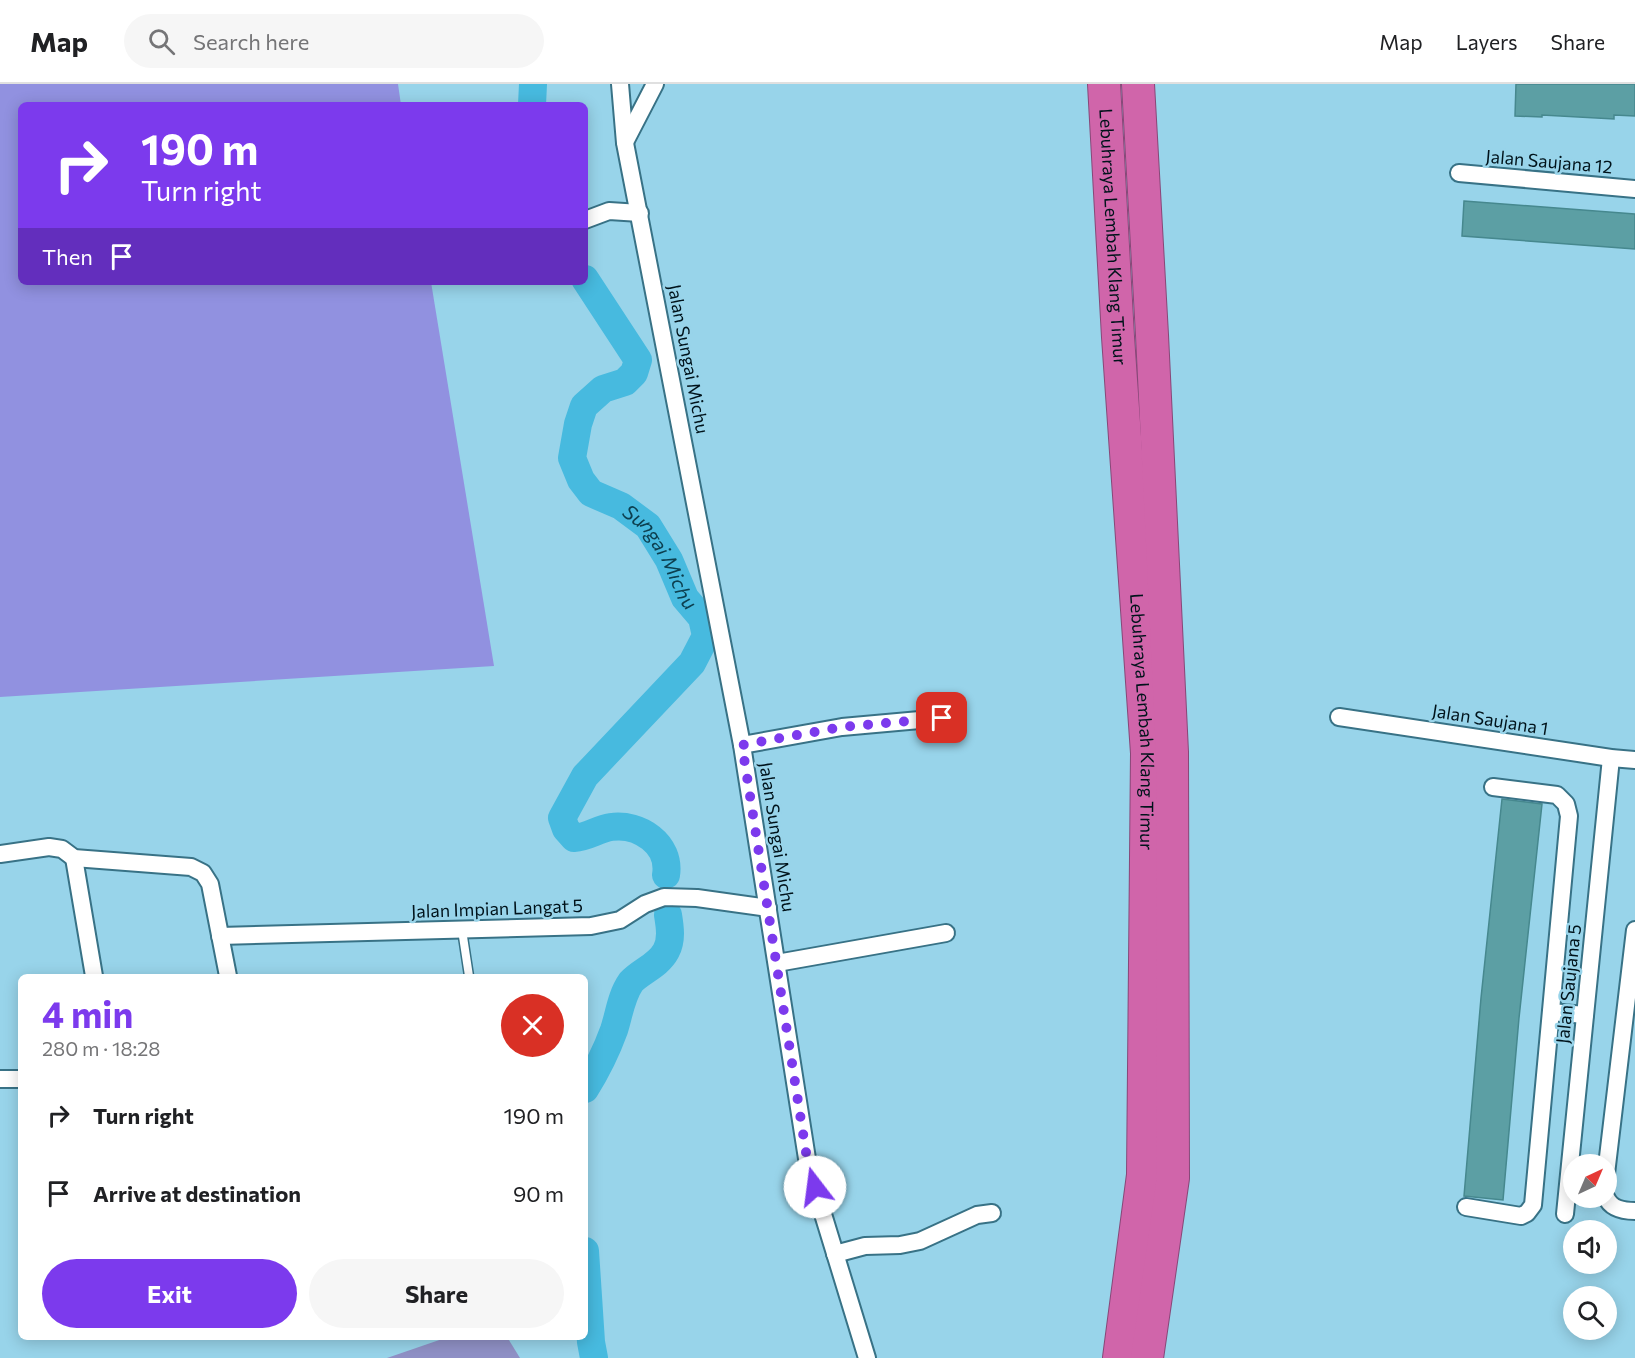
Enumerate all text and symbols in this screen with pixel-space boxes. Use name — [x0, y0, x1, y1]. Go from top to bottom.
search box — [124, 14, 544, 68]
text: Map — [30, 24, 88, 58]
icon: search — [145, 25, 178, 58]
text: Search here — [193, 28, 309, 55]
text: Map — [1379, 29, 1423, 54]
text: Layers — [1456, 29, 1518, 54]
text: Share — [1551, 29, 1605, 54]
street label: Lebuhraya Lembah Klang Timur — [1095, 108, 1132, 366]
text: 190 m — [141, 122, 259, 174]
icon: right — [42, 126, 120, 204]
street label: Jalan Saujana 12 — [1485, 144, 1613, 178]
text: Turn right — [141, 174, 261, 207]
icon: arrive — [105, 240, 138, 273]
text: Then — [42, 243, 93, 270]
street label: Jalan Sungai Michu — [664, 282, 714, 435]
water label: Sungai Michu — [619, 499, 703, 614]
street label: Lebuhraya Lembah Klang Timur — [1126, 593, 1159, 850]
pin — [916, 692, 967, 743]
street label: Jalan Saujana 1 — [1431, 699, 1550, 739]
icon: arrive — [925, 701, 958, 734]
street label: Jalan Sungai Michu — [755, 760, 801, 913]
street label: Jalan Impian Langat 5 — [411, 894, 583, 922]
street label: Jalan Saujana 5 — [1551, 923, 1585, 1045]
text: 4 min — [42, 991, 133, 1035]
button: close — [501, 994, 564, 1057]
text: 280 m · 18:28 — [42, 1036, 160, 1060]
icon: right — [42, 1099, 75, 1132]
text: Turn right — [93, 1102, 194, 1129]
text: 190 m — [503, 1102, 564, 1129]
north arrow — [1563, 1154, 1617, 1208]
map controls — [1563, 1154, 1617, 1340]
position arrow — [783, 1155, 847, 1219]
icon: arrive — [42, 1177, 75, 1210]
text: Arrive at destination — [93, 1180, 301, 1207]
text: 90 m — [513, 1180, 564, 1207]
button: sound — [1563, 1220, 1617, 1274]
button: Exit — [42, 1259, 297, 1328]
button: Share — [309, 1259, 564, 1328]
button: search — [1563, 1286, 1617, 1340]

